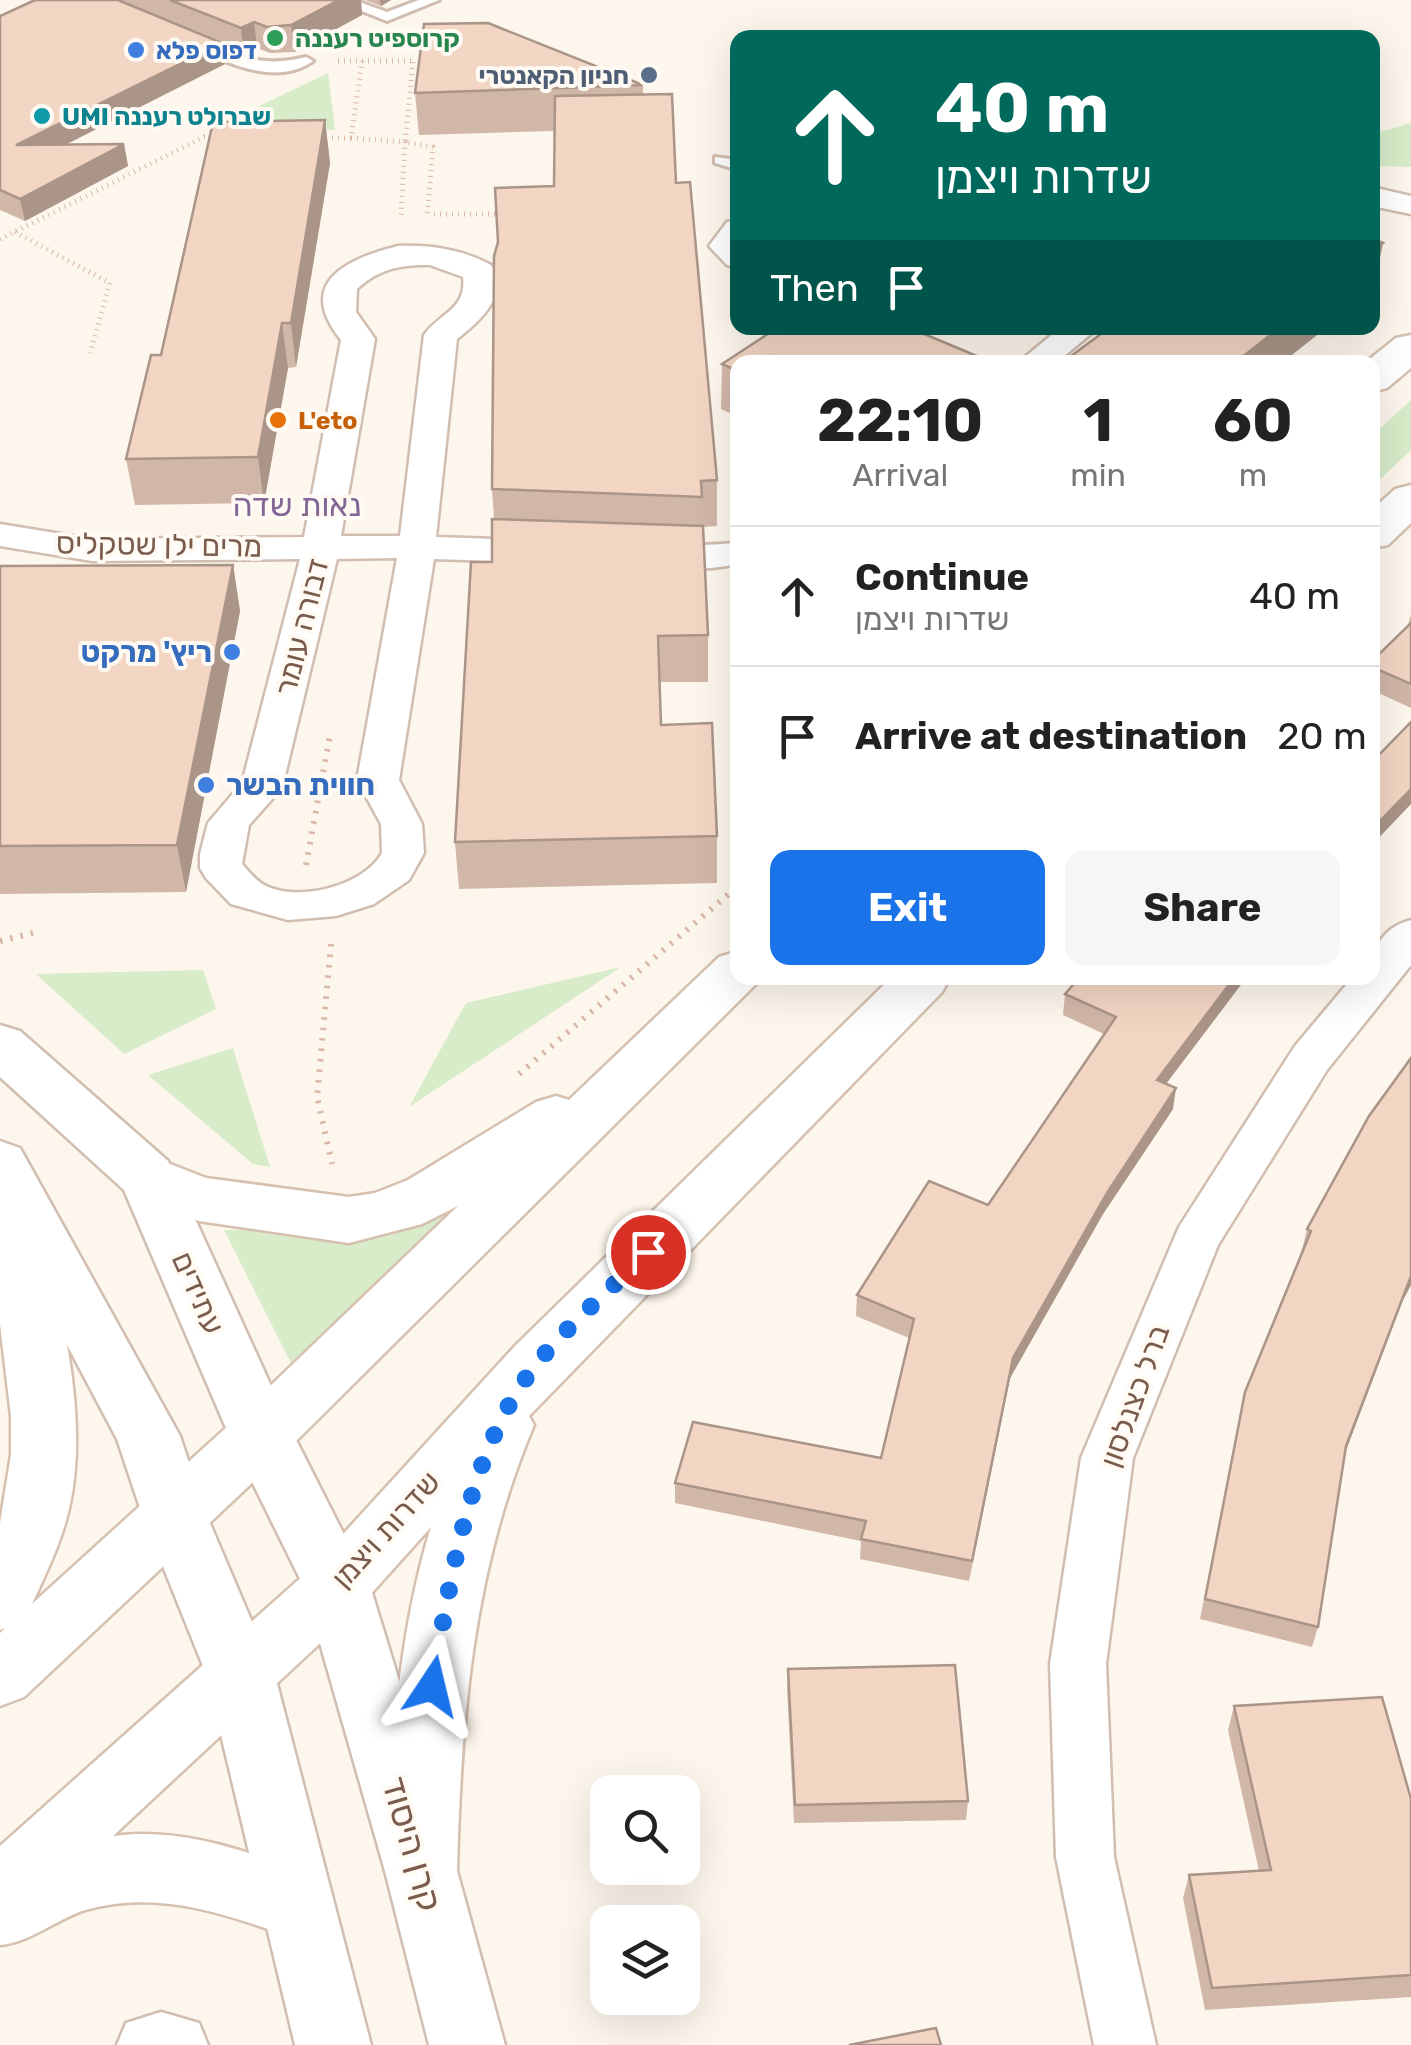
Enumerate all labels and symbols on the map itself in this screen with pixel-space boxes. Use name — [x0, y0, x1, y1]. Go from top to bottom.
place label: קרוספיט רעננה — [295, 24, 460, 53]
marker: קרוספיט רעננה — [264, 27, 286, 49]
place label: דפוס פלא — [156, 36, 257, 65]
marker: דפוס פלא — [125, 39, 147, 61]
place label: חניון הקאנטרי — [479, 61, 629, 90]
marker: חניון הקאנטרי — [638, 64, 660, 86]
place label: UMI שברולט רעננה — [62, 102, 271, 131]
marker: UMI שברולט רעננה — [31, 105, 53, 127]
place label: L'eto — [298, 406, 357, 435]
marker: L'eto — [267, 409, 289, 431]
district label: נאות שדה — [233, 486, 361, 524]
street label: מרים ילן שטקליס — [56, 525, 262, 565]
street label: דבורה עומר — [268, 555, 336, 699]
place label: ריץ' מרקט — [81, 634, 212, 670]
marker: ריץ' מרקט — [221, 641, 243, 663]
place label: חווית הבשר — [226, 767, 375, 803]
marker: חווית הבשר — [195, 774, 217, 796]
pin — [606, 1210, 691, 1295]
street label: עתידים — [164, 1246, 232, 1340]
street label: ברל כצנלסון — [1093, 1320, 1177, 1472]
street label: שדרות ויצמן — [324, 1464, 448, 1596]
position arrow — [380, 1634, 484, 1738]
street label: קרן היסוד — [373, 1772, 451, 1916]

